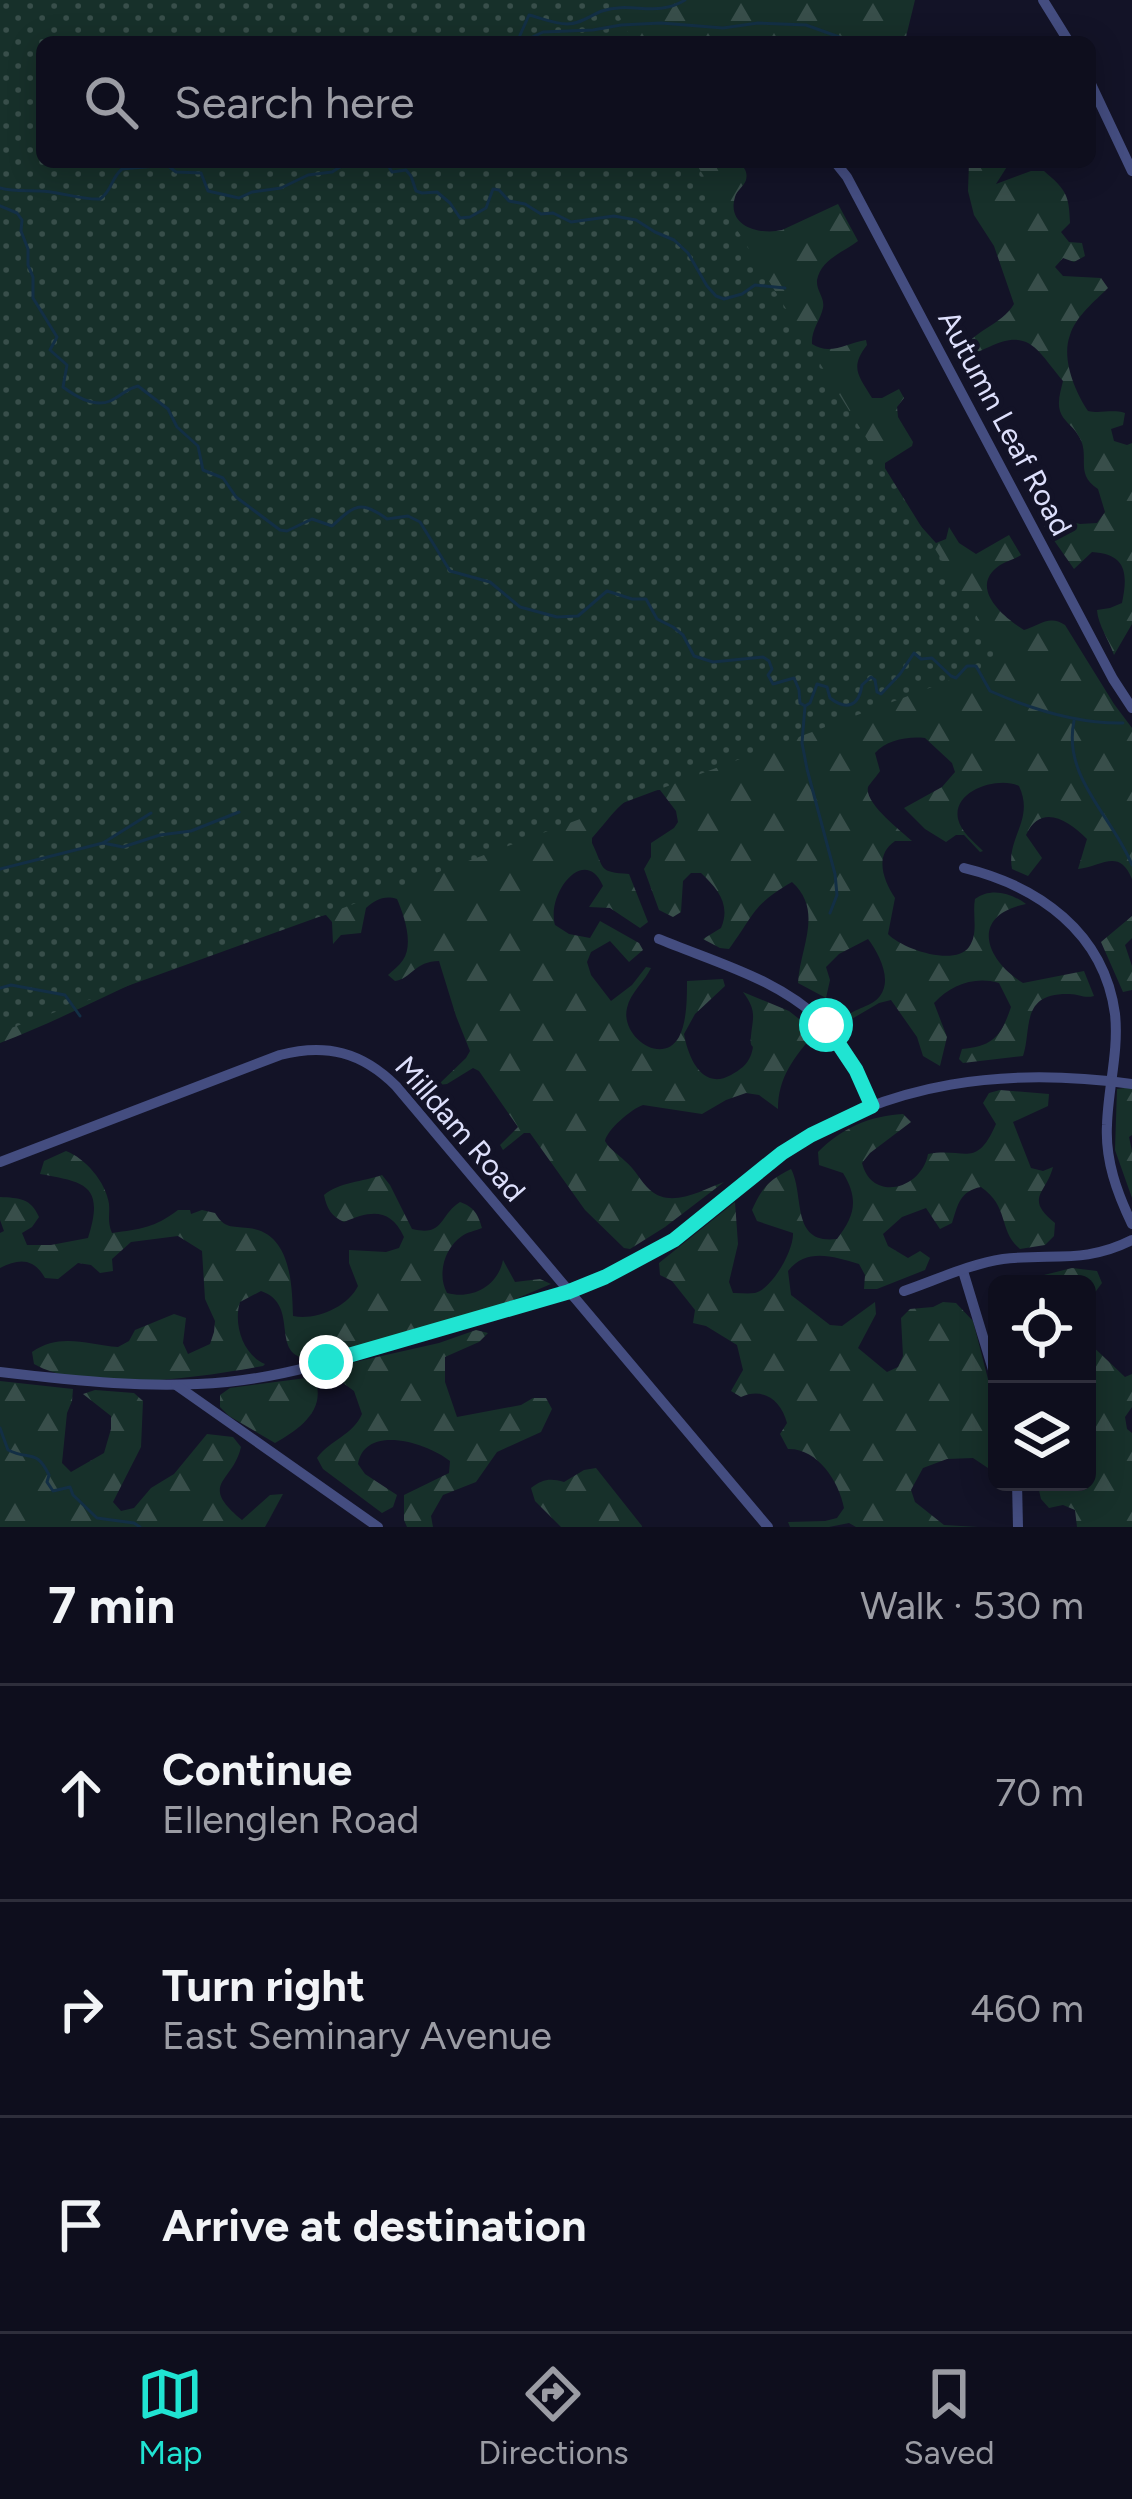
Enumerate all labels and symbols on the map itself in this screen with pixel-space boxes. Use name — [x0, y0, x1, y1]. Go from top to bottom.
street label: Autumn Leaf Road — [931, 304, 1080, 542]
route start — [799, 998, 853, 1052]
street label: Milldam Road — [387, 1048, 534, 1209]
route end — [299, 1335, 353, 1389]

